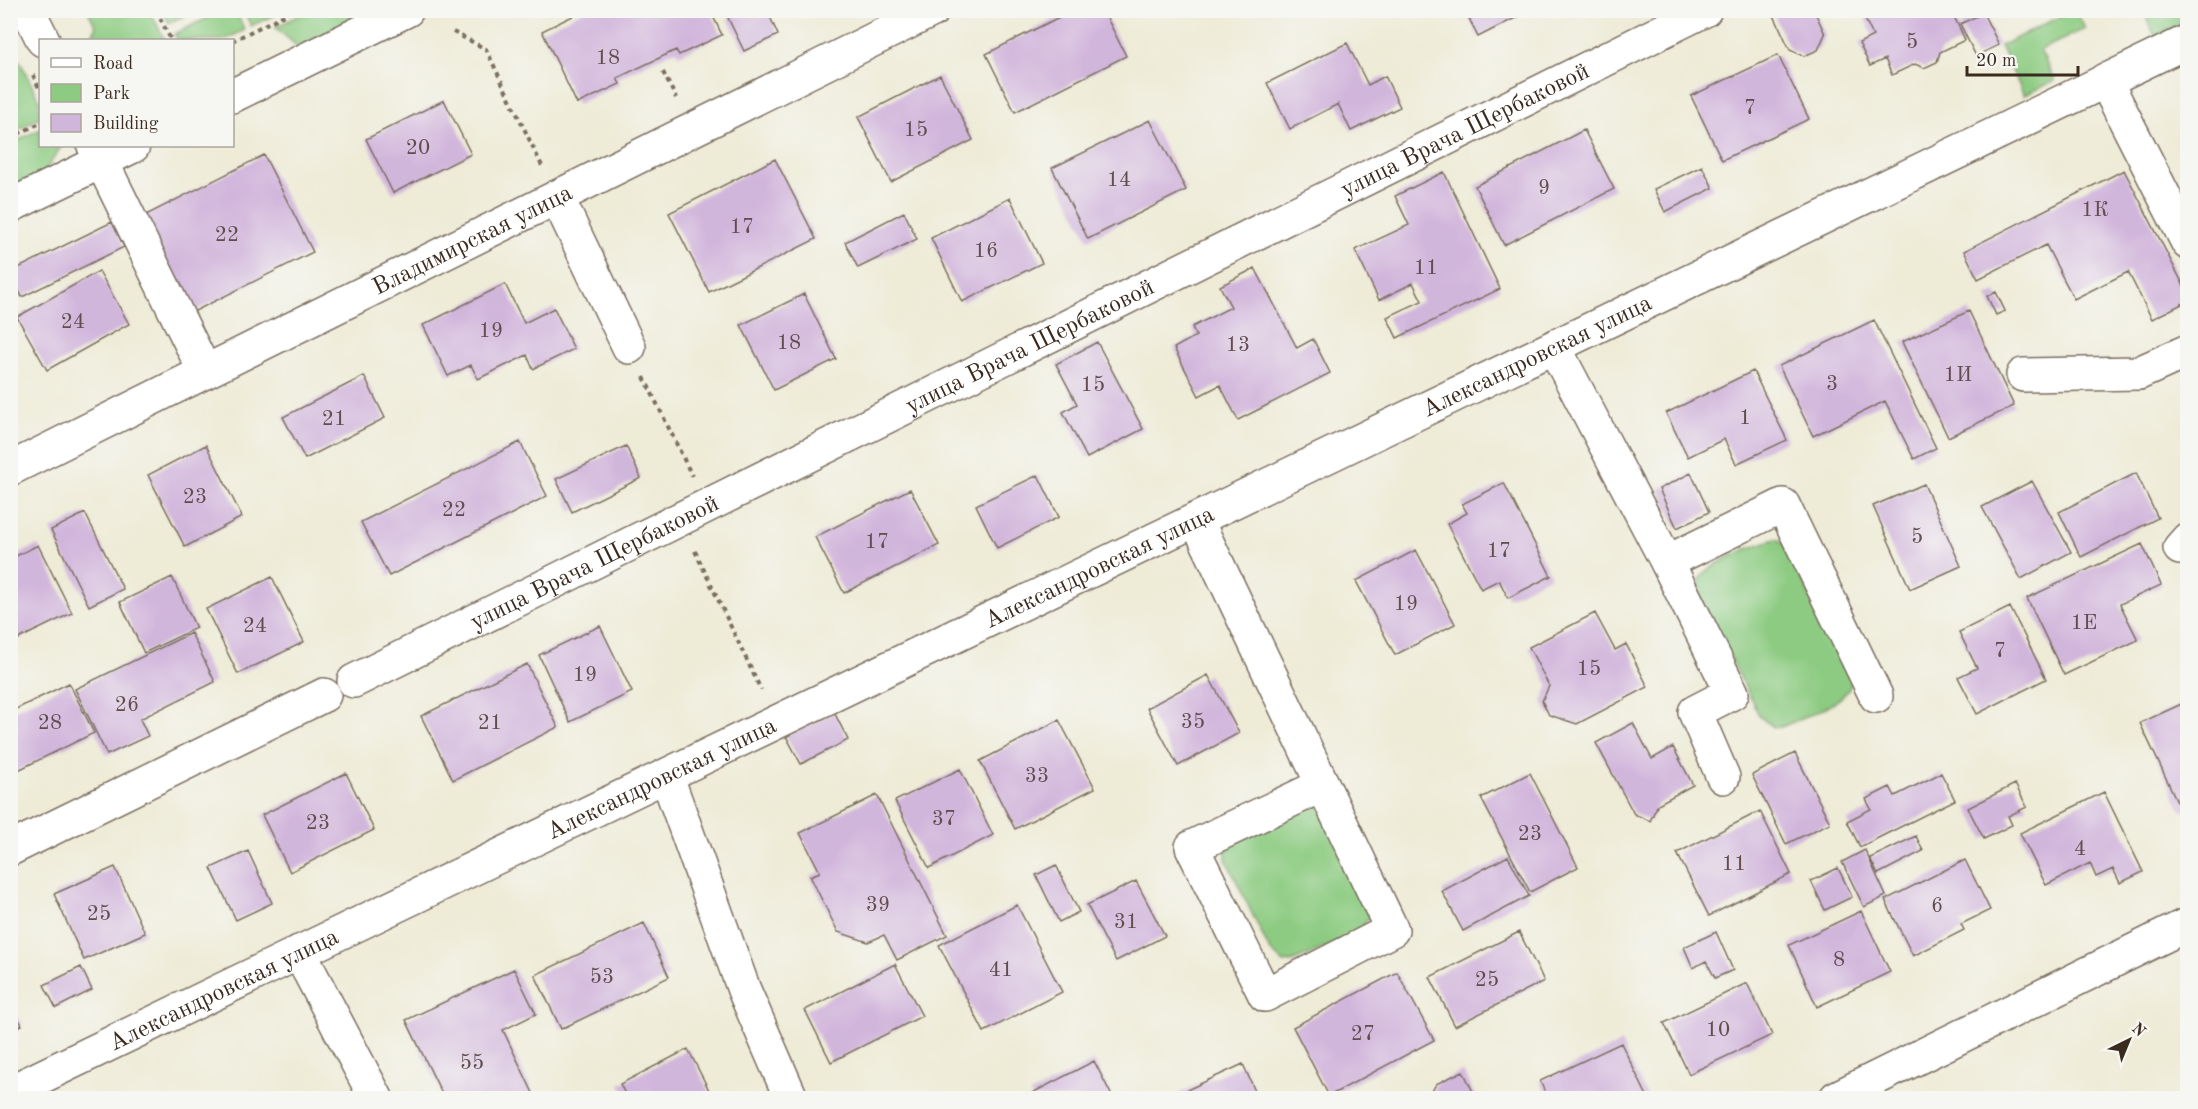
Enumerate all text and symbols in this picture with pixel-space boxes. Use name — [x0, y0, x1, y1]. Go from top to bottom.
house number: 5 — [1906, 32, 1918, 53]
legend — [39, 39, 234, 147]
scale bar — [1967, 39, 2078, 77]
house number: 18 — [596, 48, 620, 69]
text: 20 m — [1976, 52, 2016, 70]
text: Road — [93, 55, 133, 73]
street label: улица Врача Щербаковой — [1337, 60, 1593, 203]
text: Park — [93, 85, 130, 103]
house number: 7 — [1744, 98, 1756, 119]
text: Building — [93, 115, 159, 133]
house number: 15 — [904, 120, 928, 141]
house number: 20 — [406, 138, 430, 159]
house number: 14 — [1107, 170, 1131, 191]
house number: 9 — [1538, 178, 1550, 199]
street label: Владимирская улица — [369, 181, 577, 301]
house number: 1К — [2081, 200, 2109, 221]
house number: 17 — [730, 217, 754, 238]
house number: 22 — [215, 225, 239, 246]
house number: 16 — [974, 241, 998, 262]
house number: 11 — [1414, 258, 1438, 279]
street label: улица Врача Щербаковой — [902, 276, 1158, 419]
street label: Александровская улица — [1419, 292, 1656, 423]
house number: 24 — [61, 312, 85, 333]
house number: 19 — [479, 321, 503, 342]
house number: 18 — [777, 333, 801, 354]
house number: 13 — [1226, 335, 1250, 356]
house number: 1И — [1944, 365, 1972, 386]
house number: 3 — [1826, 374, 1838, 395]
house number: 15 — [1081, 375, 1105, 396]
house number: 1 — [1739, 408, 1751, 429]
house number: 21 — [322, 409, 346, 430]
house number: 23 — [183, 487, 207, 508]
street label: улица Врача Щербаковой — [467, 492, 723, 635]
house number: 22 — [442, 500, 466, 521]
street label: Александровская улица — [981, 503, 1218, 634]
house number: 5 — [1911, 527, 1923, 548]
house number: 17 — [865, 532, 889, 553]
house number: 17 — [1487, 541, 1511, 562]
house number: 19 — [1394, 594, 1418, 615]
house number: 1Е — [2071, 613, 2097, 634]
house number: 24 — [243, 616, 267, 637]
house number: 7 — [1994, 641, 2006, 662]
house number: 15 — [1577, 659, 1601, 680]
house number: 19 — [573, 665, 597, 686]
house number: 26 — [115, 695, 139, 716]
house number: 35 — [1181, 712, 1205, 733]
house number: 28 — [38, 713, 62, 734]
house number: 21 — [478, 713, 502, 734]
street label: Александровская улица — [543, 714, 781, 845]
house number: 33 — [1025, 766, 1049, 787]
house number: 37 — [932, 809, 956, 830]
house number: 23 — [306, 813, 330, 834]
house number: 23 — [1518, 824, 1542, 845]
house number: 4 — [2074, 839, 2086, 860]
house number: 11 — [1722, 854, 1746, 875]
house number: 39 — [866, 895, 890, 916]
house number: 6 — [1931, 896, 1943, 917]
house number: 25 — [87, 904, 111, 925]
house number: 31 — [1114, 912, 1138, 933]
street label: Александровская улица — [106, 925, 343, 1056]
house number: 8 — [1833, 950, 1845, 971]
house number: 41 — [989, 960, 1013, 981]
house number: 53 — [590, 967, 614, 988]
house number: 25 — [1475, 970, 1499, 991]
north arrow — [2099, 1010, 2159, 1070]
house number: 10 — [1706, 1020, 1730, 1041]
text: N — [2128, 1020, 2148, 1041]
house number: 27 — [1351, 1024, 1375, 1045]
house number: 55 — [460, 1053, 484, 1074]

